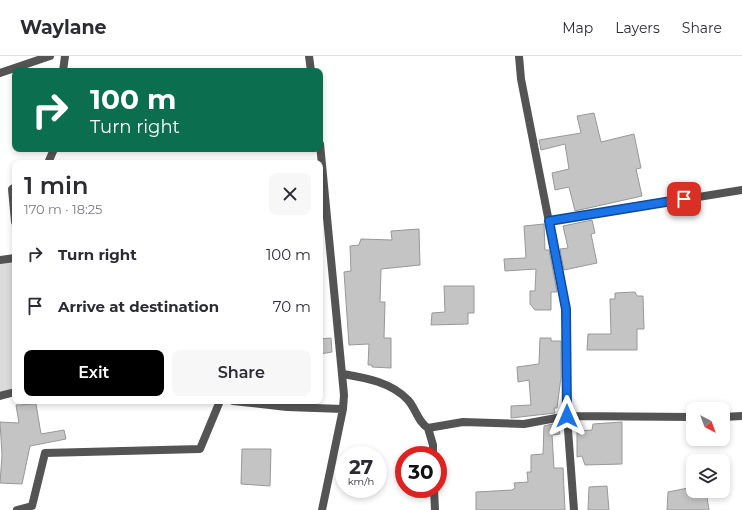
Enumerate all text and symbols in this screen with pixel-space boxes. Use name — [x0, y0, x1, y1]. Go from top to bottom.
text: Waylane — [20, 16, 107, 39]
text: Map — [562, 19, 593, 37]
text: Layers — [615, 19, 660, 37]
text: Share — [682, 19, 722, 37]
text: 100 m — [90, 82, 176, 116]
icon: right — [24, 84, 76, 136]
text: Turn right — [90, 116, 180, 138]
text: 1 min — [24, 171, 88, 200]
button: close — [269, 173, 311, 215]
pin — [667, 182, 701, 216]
icon: arrive — [673, 188, 695, 210]
text: 170 m · 18:25 — [24, 201, 102, 217]
icon: right — [24, 243, 46, 265]
text: Turn right — [58, 245, 137, 264]
text: 100 m — [266, 245, 311, 264]
icon: arrive — [24, 295, 46, 317]
text: Arrive at destination — [58, 297, 219, 316]
text: 70 m — [273, 297, 311, 316]
button: Exit — [24, 350, 164, 396]
button: Share — [172, 350, 311, 396]
position arrow — [546, 395, 588, 437]
north arrow — [686, 402, 730, 446]
map controls — [686, 402, 730, 498]
speed limit sign: 30 — [395, 446, 447, 498]
button: layers — [686, 454, 730, 498]
text: 27 — [349, 455, 373, 479]
text: km/h — [348, 475, 374, 488]

